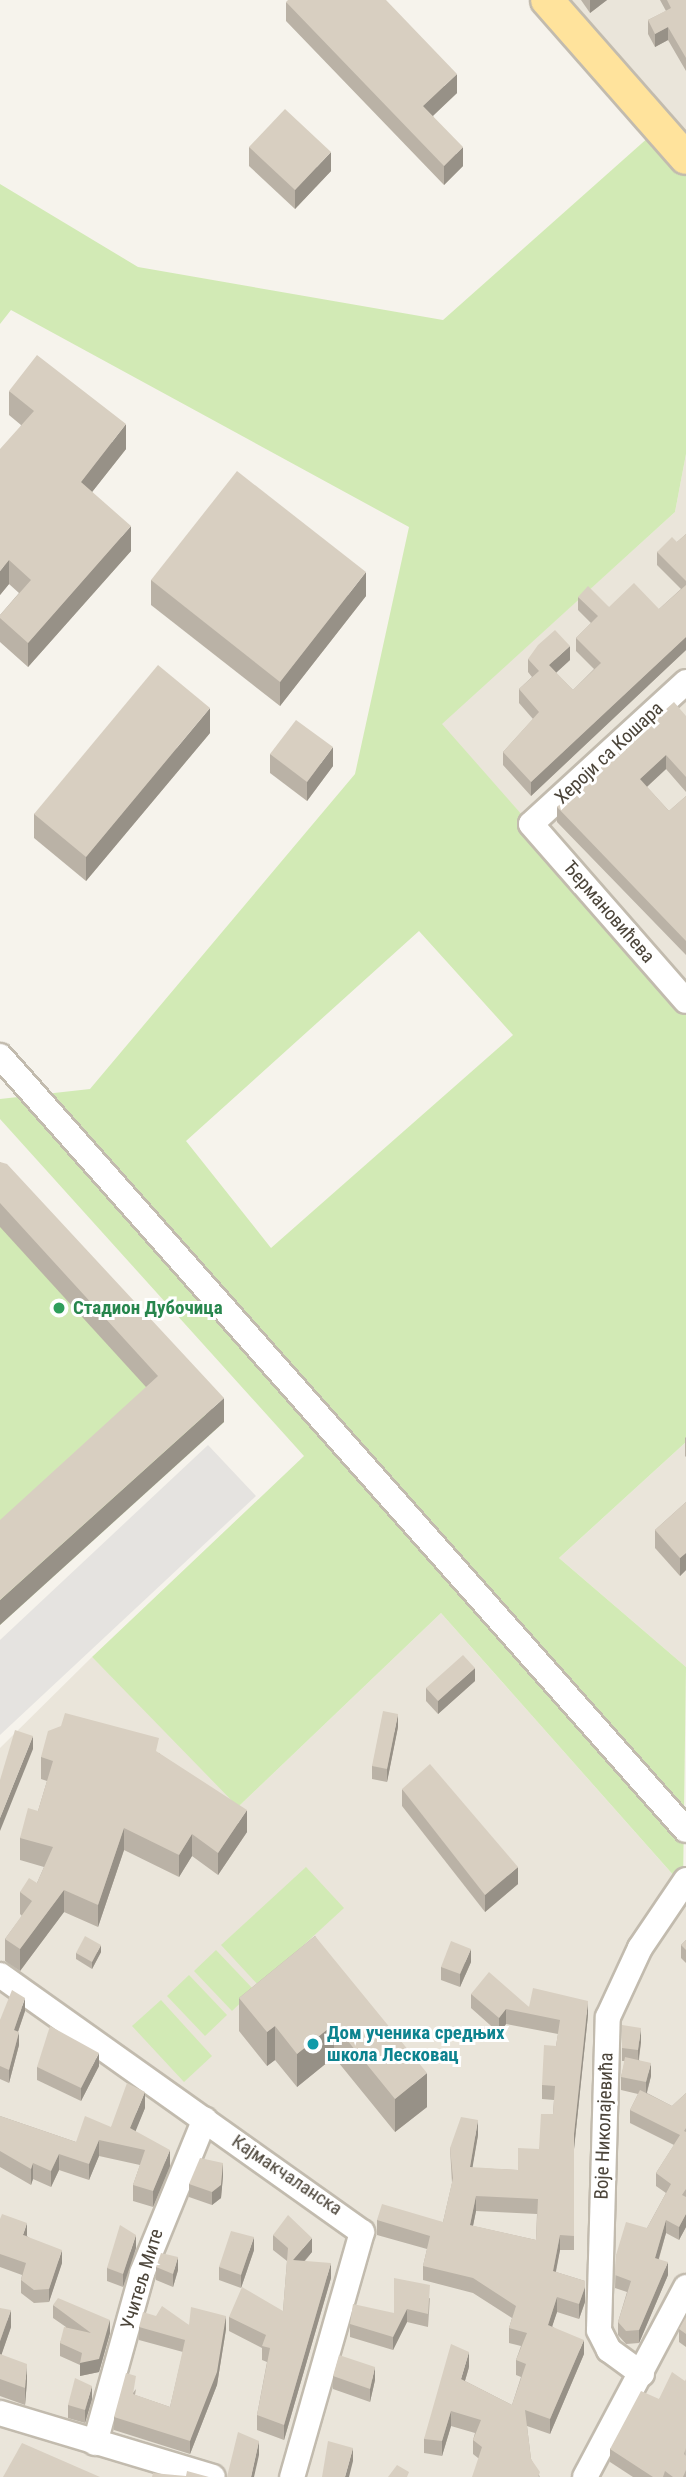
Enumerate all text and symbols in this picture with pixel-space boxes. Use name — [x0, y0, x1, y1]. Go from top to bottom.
street label: Хероји са Кошара — [550, 697, 668, 809]
street label: Ђермановићева — [559, 856, 659, 968]
place label: Стадион Дубочица — [73, 1297, 223, 1319]
marker: Стадион Дубочица — [51, 1300, 67, 1316]
place label: Дом ученика средњих школа Лесковац — [327, 2022, 505, 2066]
marker: Дом ученика средњих школа Лесковац — [305, 2036, 321, 2052]
street label: Воје Николајевића — [590, 2052, 618, 2200]
street label: Кајмакчаланска — [227, 2130, 347, 2220]
street label: Учитељ Мите — [116, 2226, 168, 2332]

